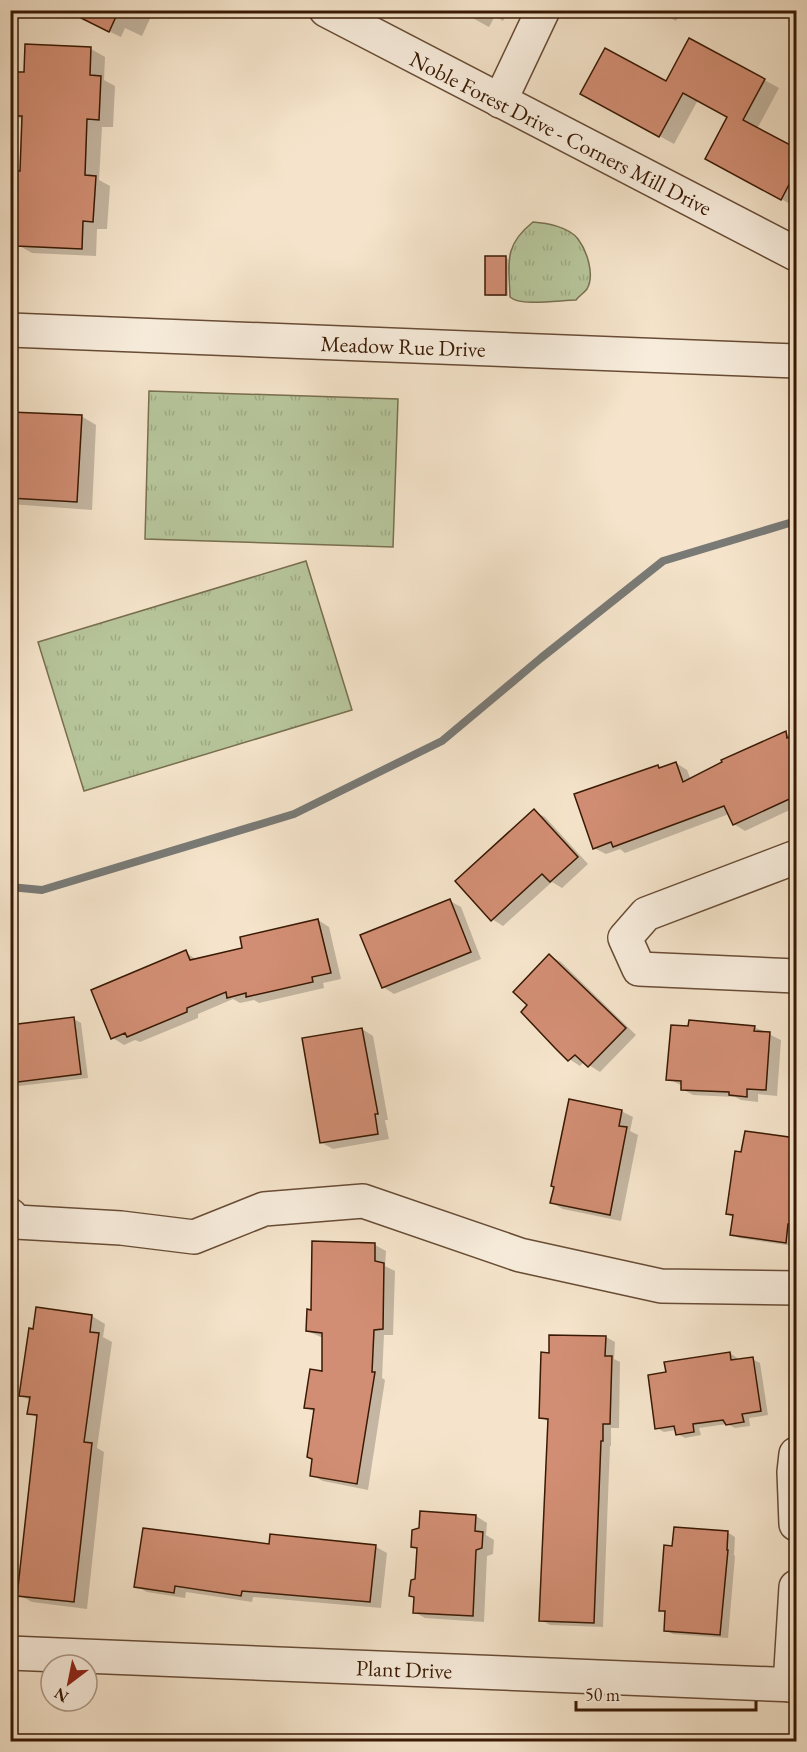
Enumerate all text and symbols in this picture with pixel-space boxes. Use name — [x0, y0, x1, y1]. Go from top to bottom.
street label: Noble Forest Drive - Corners Mill Drive — [405, 44, 717, 223]
street label: Meadow Rue Drive — [320, 329, 486, 364]
north arrow — [39, 1653, 99, 1713]
street label: Plant Drive — [355, 1653, 453, 1686]
scale bar — [576, 1674, 756, 1712]
text: N — [50, 1683, 72, 1708]
text: 50 m — [585, 1683, 620, 1706]

